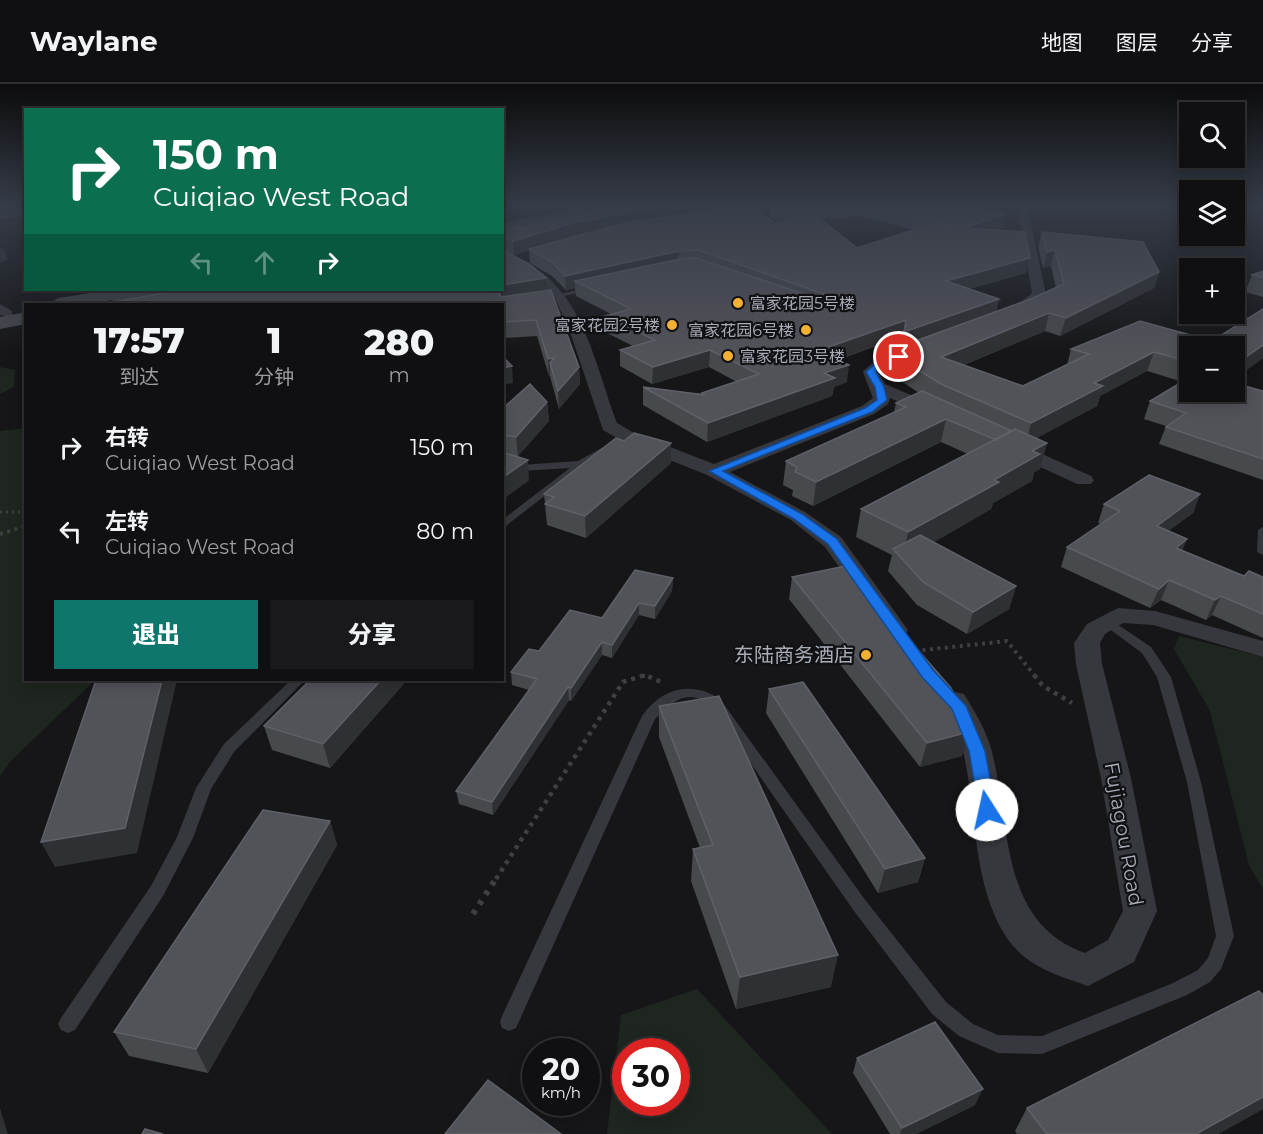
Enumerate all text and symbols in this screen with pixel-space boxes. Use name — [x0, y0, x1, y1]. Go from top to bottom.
text: Waylane — [30, 24, 158, 58]
text: 地图 — [1041, 30, 1083, 55]
text: 图层 — [1116, 30, 1158, 55]
text: 分享 — [1191, 30, 1233, 55]
map controls — [1179, 102, 1245, 402]
button: search — [1179, 102, 1245, 168]
text: 150 m — [153, 128, 279, 180]
icon: right — [54, 132, 132, 210]
text: Cuiqiao West Road — [153, 180, 409, 213]
button: layers — [1179, 180, 1245, 246]
icon: left — [185, 246, 218, 279]
icon: ahead — [248, 246, 281, 279]
icon: right — [311, 246, 344, 279]
button: + — [1179, 258, 1245, 324]
place label: 富家花园5号楼 — [750, 294, 855, 313]
marker: 富家花园5号楼 — [731, 296, 745, 310]
place label: 富家花园2号楼 — [555, 316, 660, 335]
text: 17:57 — [94, 318, 185, 362]
text: 1 — [267, 318, 282, 362]
marker: 富家花园2号楼 — [665, 318, 679, 332]
text: 280 — [364, 320, 434, 364]
place label: 富家花园6号楼 — [688, 321, 794, 340]
marker: 富家花园6号楼 — [799, 323, 813, 337]
pin — [873, 331, 924, 382]
button: − — [1179, 336, 1245, 402]
icon: arrive — [882, 340, 915, 373]
place label: 富家花园3号楼 — [740, 347, 845, 366]
marker: 富家花园3号楼 — [721, 349, 735, 363]
text: m — [389, 363, 410, 387]
text: 到达 — [119, 365, 159, 389]
text: 分钟 — [254, 365, 294, 389]
text: 右转 — [105, 424, 149, 451]
icon: right — [54, 431, 87, 464]
text: 150 m — [410, 434, 474, 461]
text: Cuiqiao West Road — [105, 451, 295, 475]
text: 左转 — [105, 508, 149, 535]
icon: left — [54, 515, 87, 548]
text: 80 m — [416, 518, 474, 545]
text: Cuiqiao West Road — [105, 535, 295, 559]
button: 退出 — [54, 600, 258, 669]
button: 分享 — [270, 600, 474, 669]
place label: 东陆商务酒店 — [734, 643, 854, 667]
marker: 东陆商务酒店 — [859, 648, 873, 662]
street label: Fujiagou Road — [1100, 760, 1148, 908]
position arrow — [955, 778, 1019, 842]
speed limit sign: 30 — [612, 1038, 690, 1116]
text: 20 — [542, 1051, 580, 1088]
text: km/h — [541, 1083, 581, 1102]

